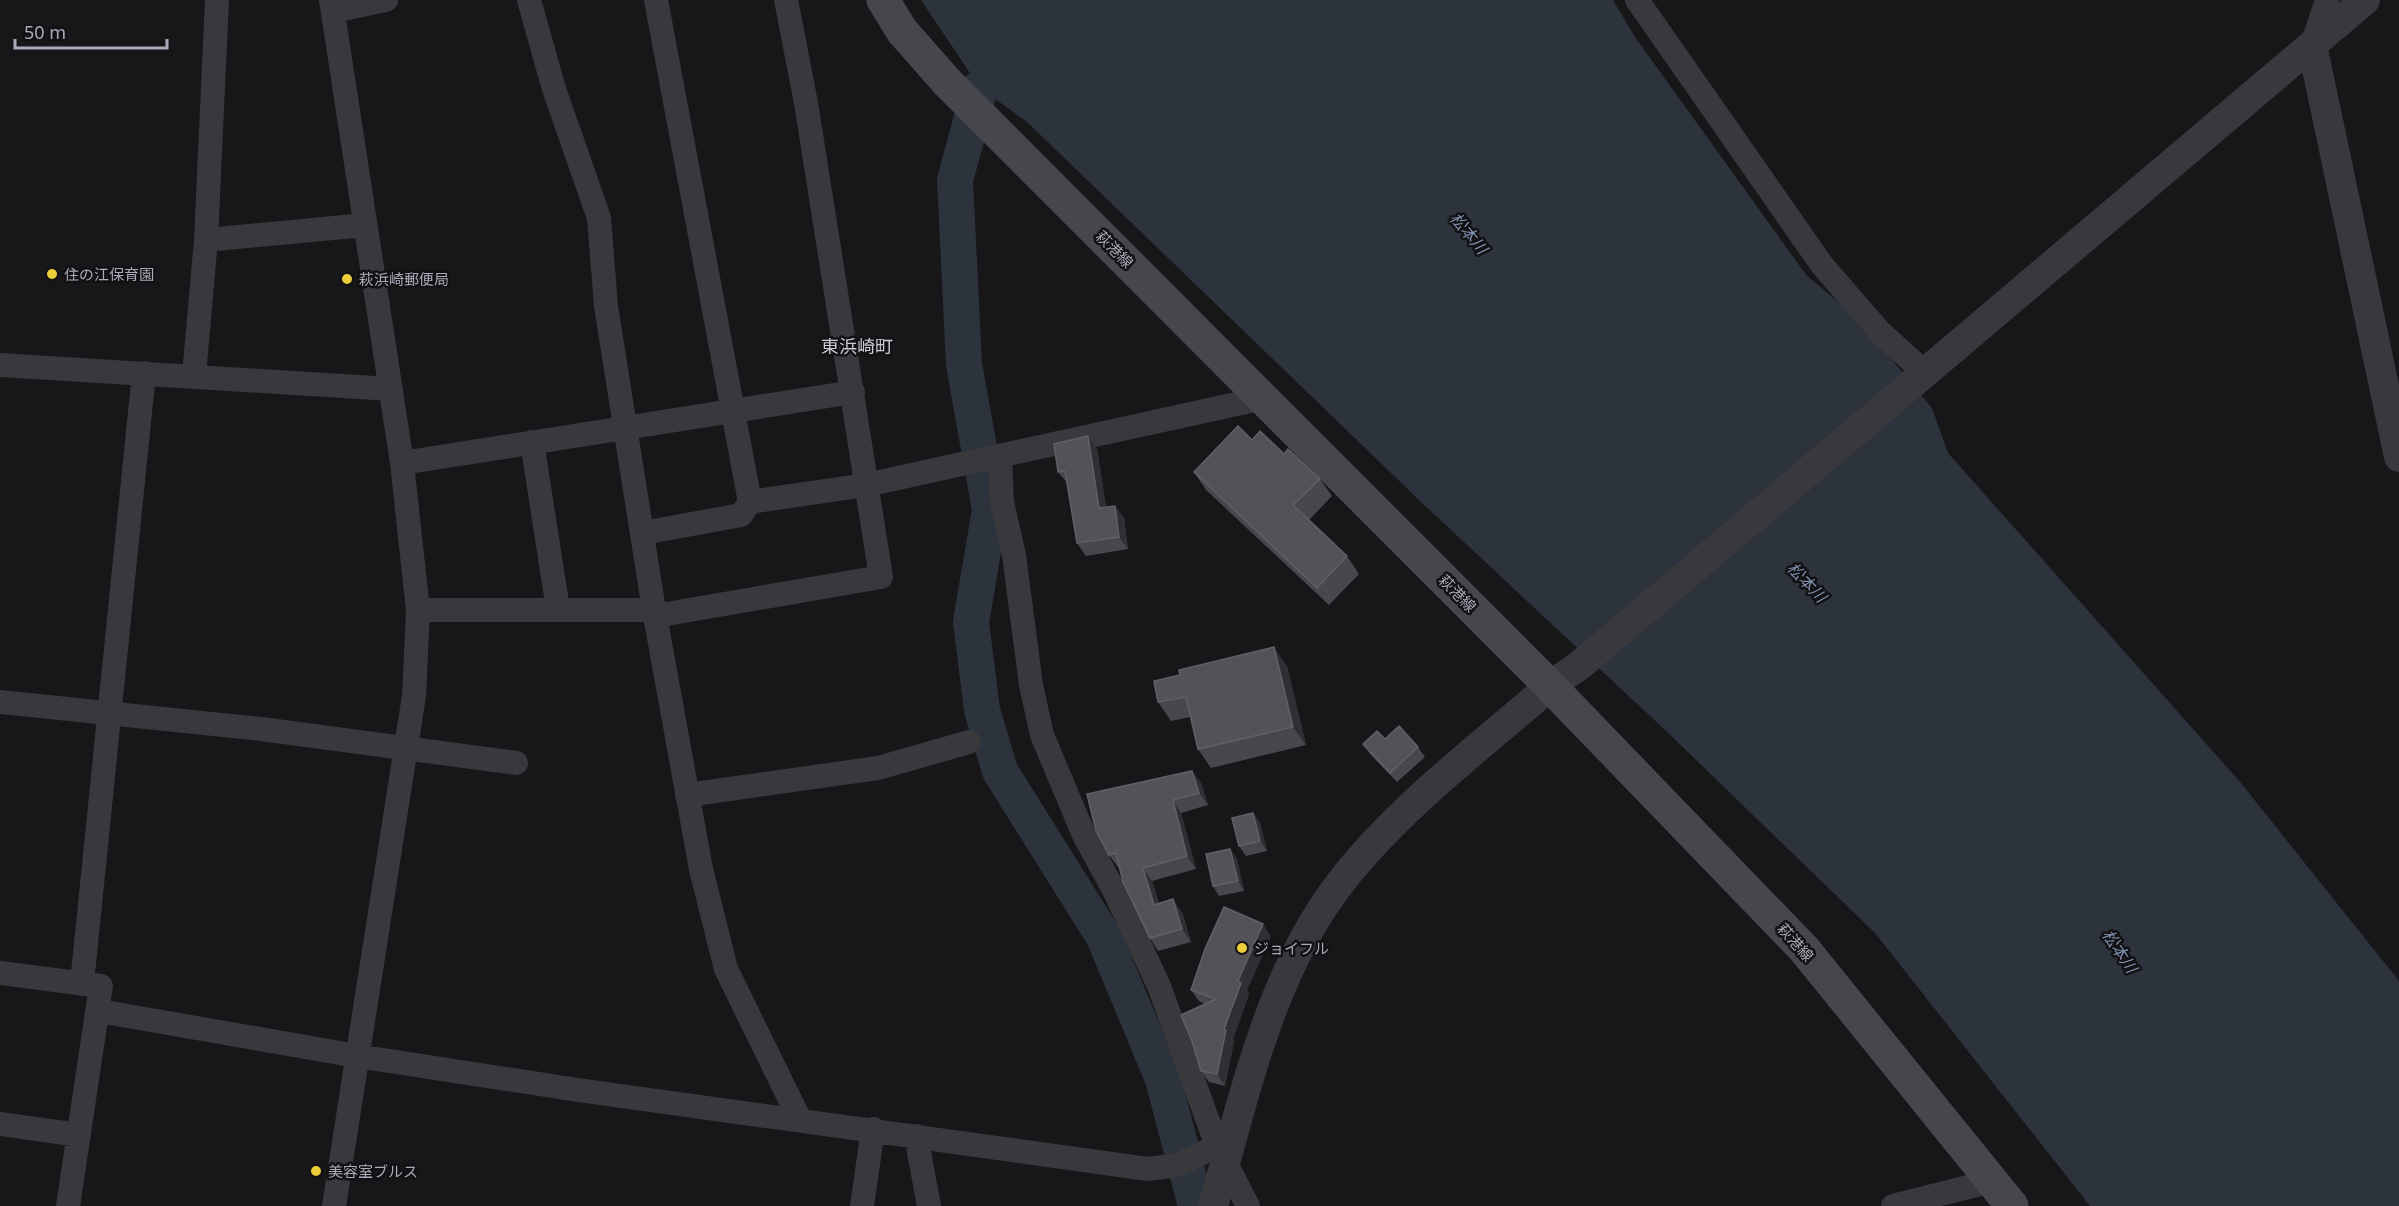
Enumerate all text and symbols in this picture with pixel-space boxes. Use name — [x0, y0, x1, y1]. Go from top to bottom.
scale bar — [15, 12, 166, 50]
text: 50 m — [24, 20, 66, 44]
water label: 松本川 — [1445, 208, 1494, 260]
street label: 萩港線 — [1092, 226, 1138, 272]
place label: 住の江保育園 — [64, 264, 154, 284]
marker: 住の江保育園 — [45, 267, 59, 281]
place label: 萩浜崎郵便局 — [359, 269, 449, 289]
marker: 萩浜崎郵便局 — [340, 272, 354, 286]
district label: 東浜崎町 — [821, 334, 893, 358]
water label: 松本川 — [1782, 557, 1833, 608]
street label: 萩港線 — [1435, 570, 1481, 616]
street label: 萩港線 — [1774, 919, 1818, 965]
water label: 松本川 — [2097, 925, 2144, 979]
place label: ジョイフル — [1254, 938, 1329, 958]
marker: ジョイフル — [1235, 941, 1249, 955]
place label: 美容室ブルス — [328, 1161, 418, 1181]
marker: 美容室ブルス — [309, 1164, 323, 1178]

